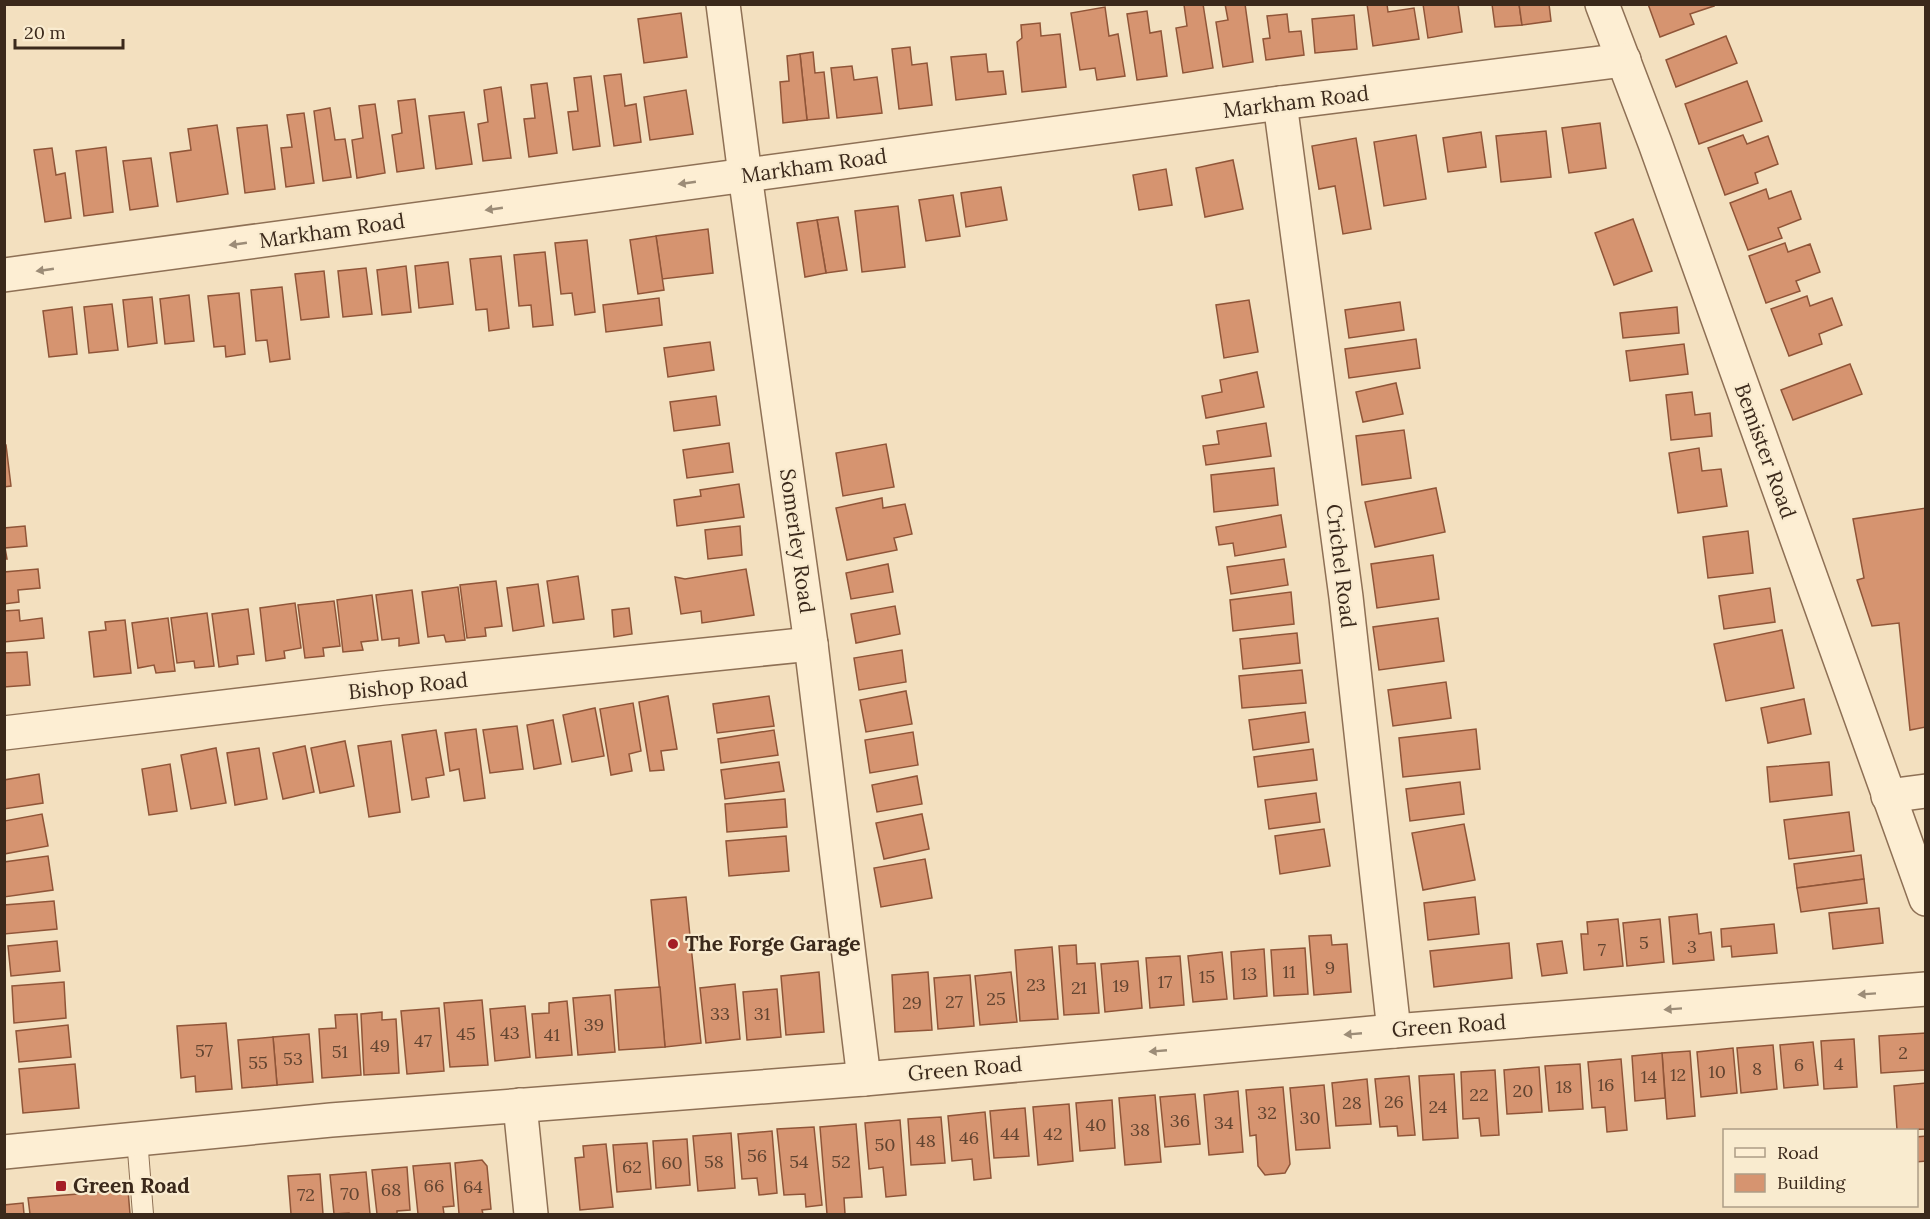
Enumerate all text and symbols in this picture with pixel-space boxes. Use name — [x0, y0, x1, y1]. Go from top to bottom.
scale bar — [15, 12, 123, 50]
text: 20 m — [24, 21, 66, 44]
street label: Markham Road — [1221, 79, 1370, 124]
street label: Markham Road — [739, 142, 889, 189]
one-way arrow — [678, 178, 697, 187]
one-way arrow — [484, 204, 503, 213]
street label: Markham Road — [257, 207, 407, 254]
one-way arrow — [229, 239, 248, 248]
one-way arrow — [36, 265, 55, 274]
street label: Bemister Road — [1729, 380, 1802, 522]
street label: Somerley Road — [774, 467, 821, 615]
street label: Crichel Road — [1320, 502, 1362, 630]
street label: Bishop Road — [347, 666, 469, 705]
place label: The Forge Garage — [685, 930, 860, 957]
house number: 5 — [1639, 931, 1649, 954]
house number: 3 — [1687, 935, 1697, 958]
marker: The Forge Garage — [666, 937, 680, 951]
house number: 7 — [1598, 938, 1606, 961]
house number: 9 — [1325, 956, 1335, 979]
house number: 11 — [1282, 960, 1296, 983]
house number: 13 — [1241, 962, 1257, 985]
house number: 15 — [1199, 965, 1215, 988]
house number: 17 — [1158, 970, 1172, 993]
house number: 23 — [1026, 973, 1046, 996]
house number: 19 — [1113, 974, 1129, 997]
house number: 21 — [1071, 976, 1087, 999]
house number: 25 — [986, 987, 1006, 1010]
one-way arrow — [1858, 989, 1877, 998]
house number: 27 — [945, 990, 963, 1013]
house number: 29 — [902, 991, 922, 1014]
house number: 33 — [710, 1002, 730, 1025]
house number: 31 — [754, 1002, 770, 1025]
one-way arrow — [1663, 1004, 1682, 1014]
street label: Green Road — [1391, 1008, 1507, 1043]
house number: 39 — [584, 1013, 604, 1036]
house number: 43 — [500, 1021, 520, 1044]
house number: 45 — [456, 1022, 476, 1045]
house number: 41 — [544, 1023, 560, 1046]
house number: 47 — [414, 1029, 432, 1052]
one-way arrow — [1343, 1029, 1362, 1039]
house number: 49 — [370, 1034, 390, 1057]
house number: 57 — [195, 1039, 213, 1062]
house number: 51 — [332, 1040, 348, 1063]
house number: 2 — [1898, 1041, 1908, 1064]
one-way arrow — [1149, 1046, 1168, 1056]
house number: 53 — [283, 1047, 303, 1070]
street label: Green Road — [907, 1050, 1023, 1087]
house number: 55 — [248, 1051, 268, 1074]
house number: 4 — [1834, 1052, 1844, 1075]
house number: 6 — [1794, 1053, 1804, 1076]
house number: 8 — [1752, 1057, 1762, 1080]
house number: 10 — [1708, 1060, 1726, 1083]
house number: 12 — [1670, 1063, 1686, 1086]
house number: 14 — [1641, 1065, 1657, 1088]
house number: 16 — [1598, 1073, 1614, 1096]
house number: 18 — [1556, 1075, 1572, 1098]
house number: 20 — [1513, 1079, 1533, 1102]
house number: 22 — [1469, 1083, 1489, 1106]
house number: 26 — [1384, 1090, 1404, 1113]
house number: 28 — [1342, 1091, 1362, 1114]
house number: 24 — [1428, 1095, 1448, 1118]
house number: 32 — [1257, 1101, 1277, 1124]
house number: 30 — [1299, 1106, 1321, 1129]
house number: 36 — [1170, 1109, 1190, 1132]
house number: 34 — [1214, 1111, 1234, 1134]
house number: 40 — [1086, 1113, 1106, 1136]
house number: 38 — [1130, 1118, 1150, 1141]
house number: 44 — [1000, 1122, 1020, 1145]
house number: 42 — [1043, 1122, 1063, 1145]
house number: 46 — [959, 1126, 979, 1149]
house number: 48 — [916, 1129, 936, 1152]
legend — [1723, 1129, 1918, 1207]
house number: 50 — [875, 1133, 896, 1156]
text: Road — [1777, 1141, 1819, 1164]
house number: 56 — [747, 1144, 767, 1167]
house number: 58 — [704, 1150, 724, 1173]
house number: 54 — [789, 1150, 809, 1173]
house number: 52 — [831, 1150, 851, 1173]
house number: 60 — [661, 1151, 683, 1174]
house number: 62 — [622, 1155, 642, 1178]
text: Building — [1777, 1171, 1847, 1194]
place label: Green Road — [73, 1172, 190, 1199]
house number: 66 — [424, 1174, 444, 1197]
house number: 64 — [463, 1175, 483, 1198]
house number: 68 — [381, 1178, 401, 1201]
marker: Green Road — [54, 1179, 68, 1193]
house number: 70 — [340, 1182, 360, 1205]
house number: 72 — [297, 1183, 315, 1206]

